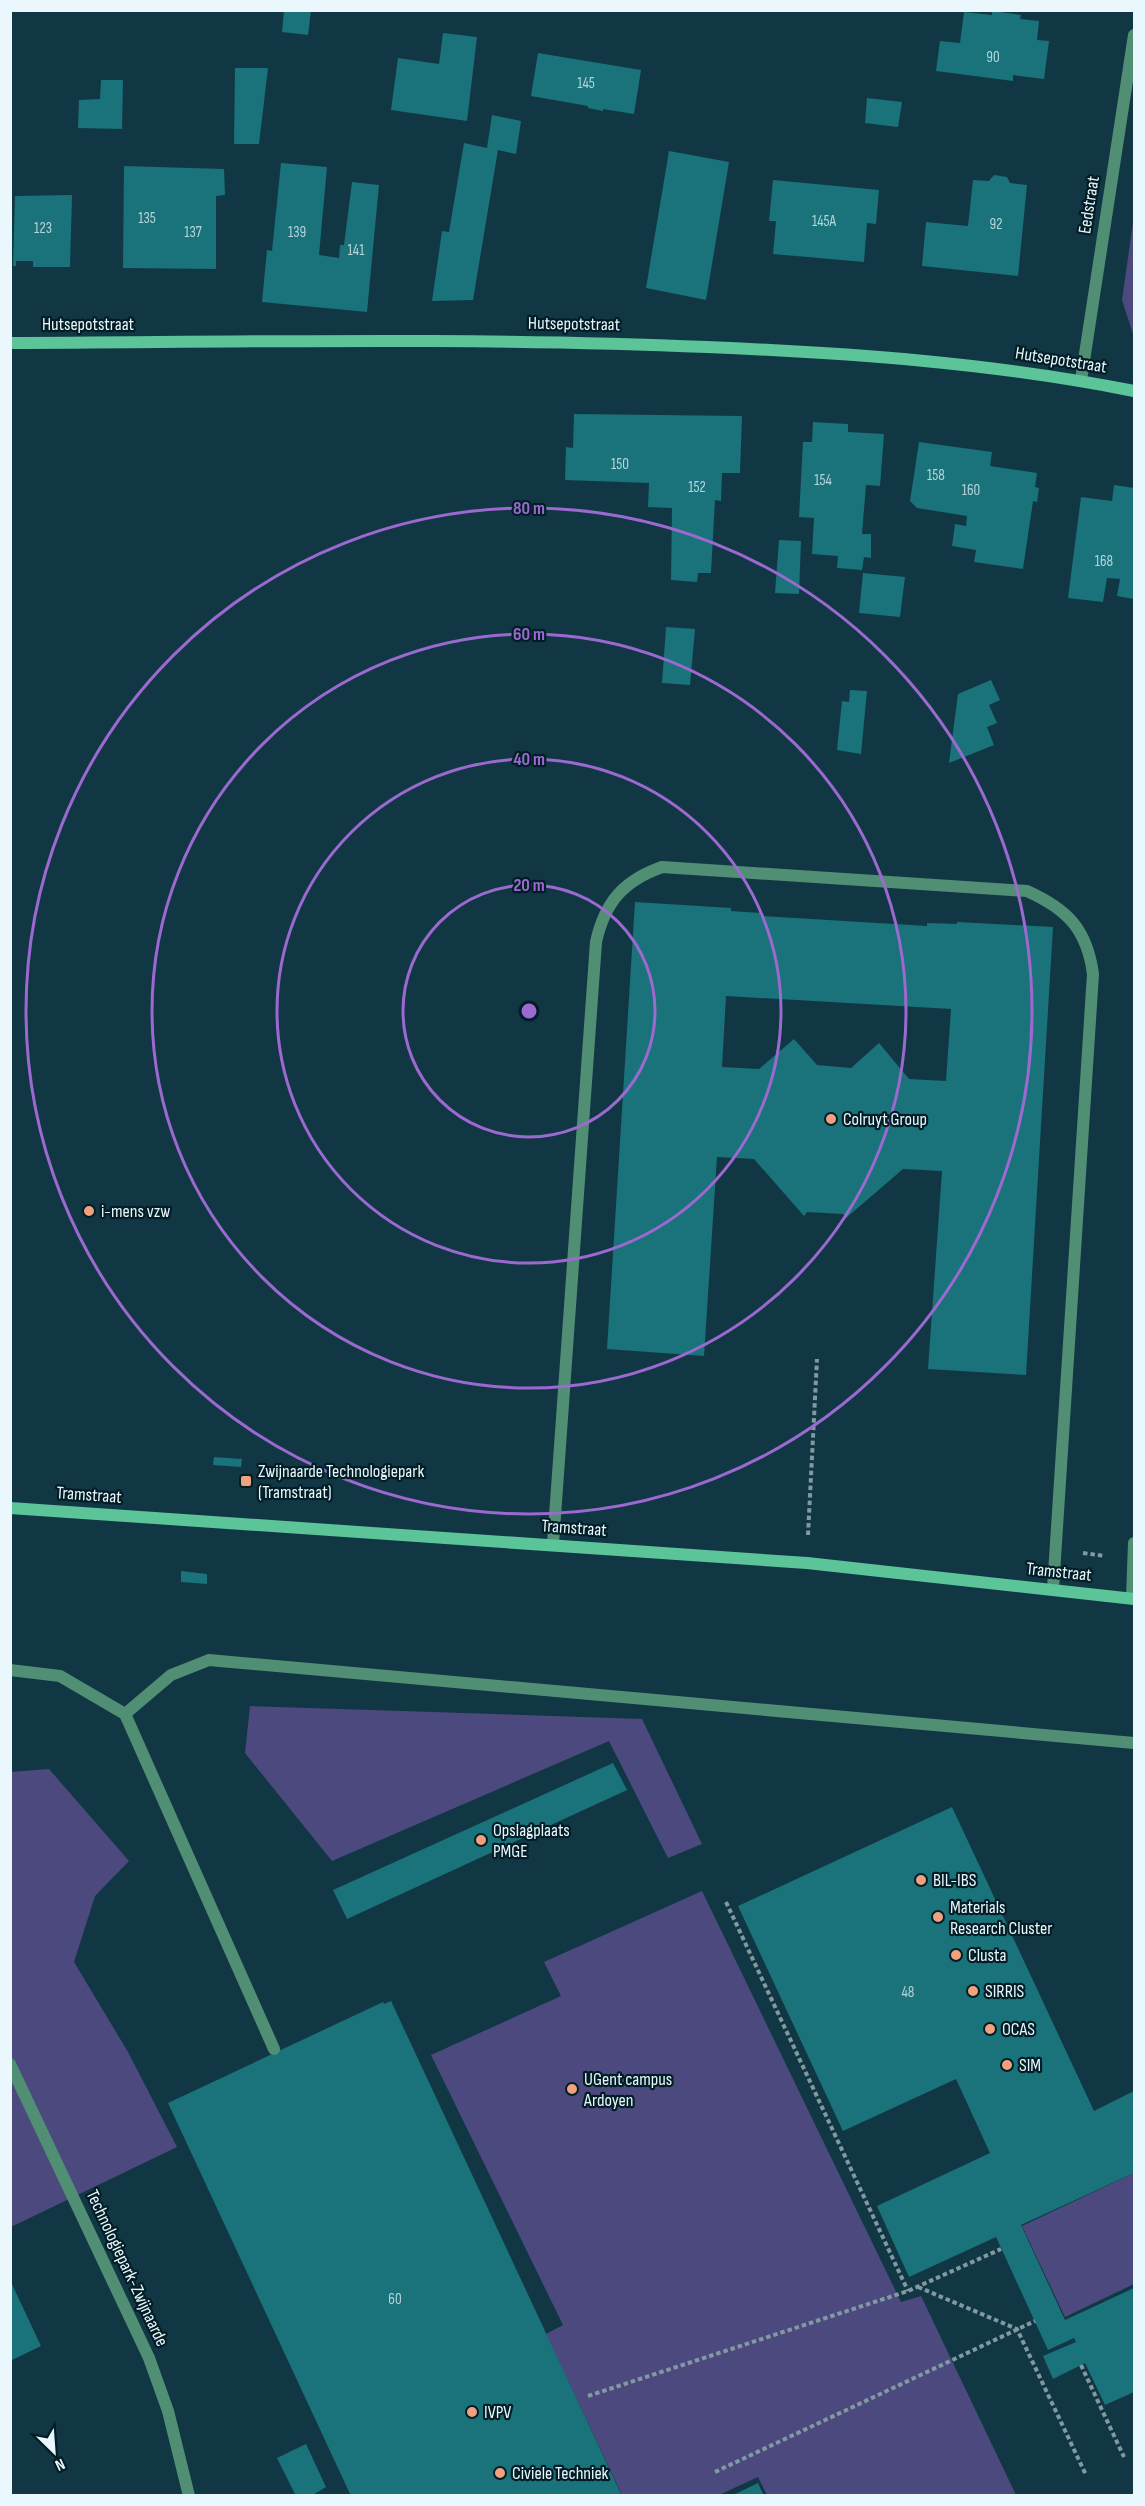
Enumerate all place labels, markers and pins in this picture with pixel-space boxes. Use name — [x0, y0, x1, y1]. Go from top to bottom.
centre of rings — [519, 1001, 539, 1021]
place label: Colruyt Group — [843, 1109, 927, 1130]
marker: Colruyt Group — [824, 1112, 838, 1126]
place label: i-mens vzw — [101, 1201, 170, 1222]
marker: i-mens vzw — [82, 1204, 96, 1218]
place label: Zwijnaarde Technologiepark (Tramstraat) — [258, 1461, 424, 1503]
marker: Zwijnaarde Technologiepark (Tramstraat) — [239, 1474, 253, 1488]
place label: Opslagplaats PMGE — [493, 1820, 570, 1862]
marker: Opslagplaats PMGE — [474, 1833, 488, 1847]
place label: BIL-IBS — [933, 1870, 977, 1891]
marker: BIL-IBS — [914, 1873, 928, 1887]
place label: Materials Research Cluster — [950, 1897, 1052, 1939]
marker: Materials Research Cluster — [931, 1910, 945, 1924]
place label: Clusta — [968, 1945, 1006, 1966]
marker: Clusta — [949, 1948, 963, 1962]
place label: SIRRIS — [985, 1981, 1025, 2002]
marker: SIRRIS — [966, 1984, 980, 1998]
place label: OCAS — [1002, 2019, 1035, 2040]
marker: OCAS — [983, 2022, 997, 2036]
place label: SIM — [1019, 2055, 1041, 2076]
marker: SIM — [1000, 2058, 1014, 2072]
place label: UGent campus Ardoyen — [583, 2069, 672, 2111]
marker: UGent campus Ardoyen — [565, 2082, 579, 2096]
place label: IVPV — [484, 2402, 511, 2423]
marker: IVPV — [465, 2405, 479, 2419]
place label: Civiele Techniek — [512, 2463, 609, 2484]
marker: Civiele Techniek — [493, 2466, 507, 2480]

